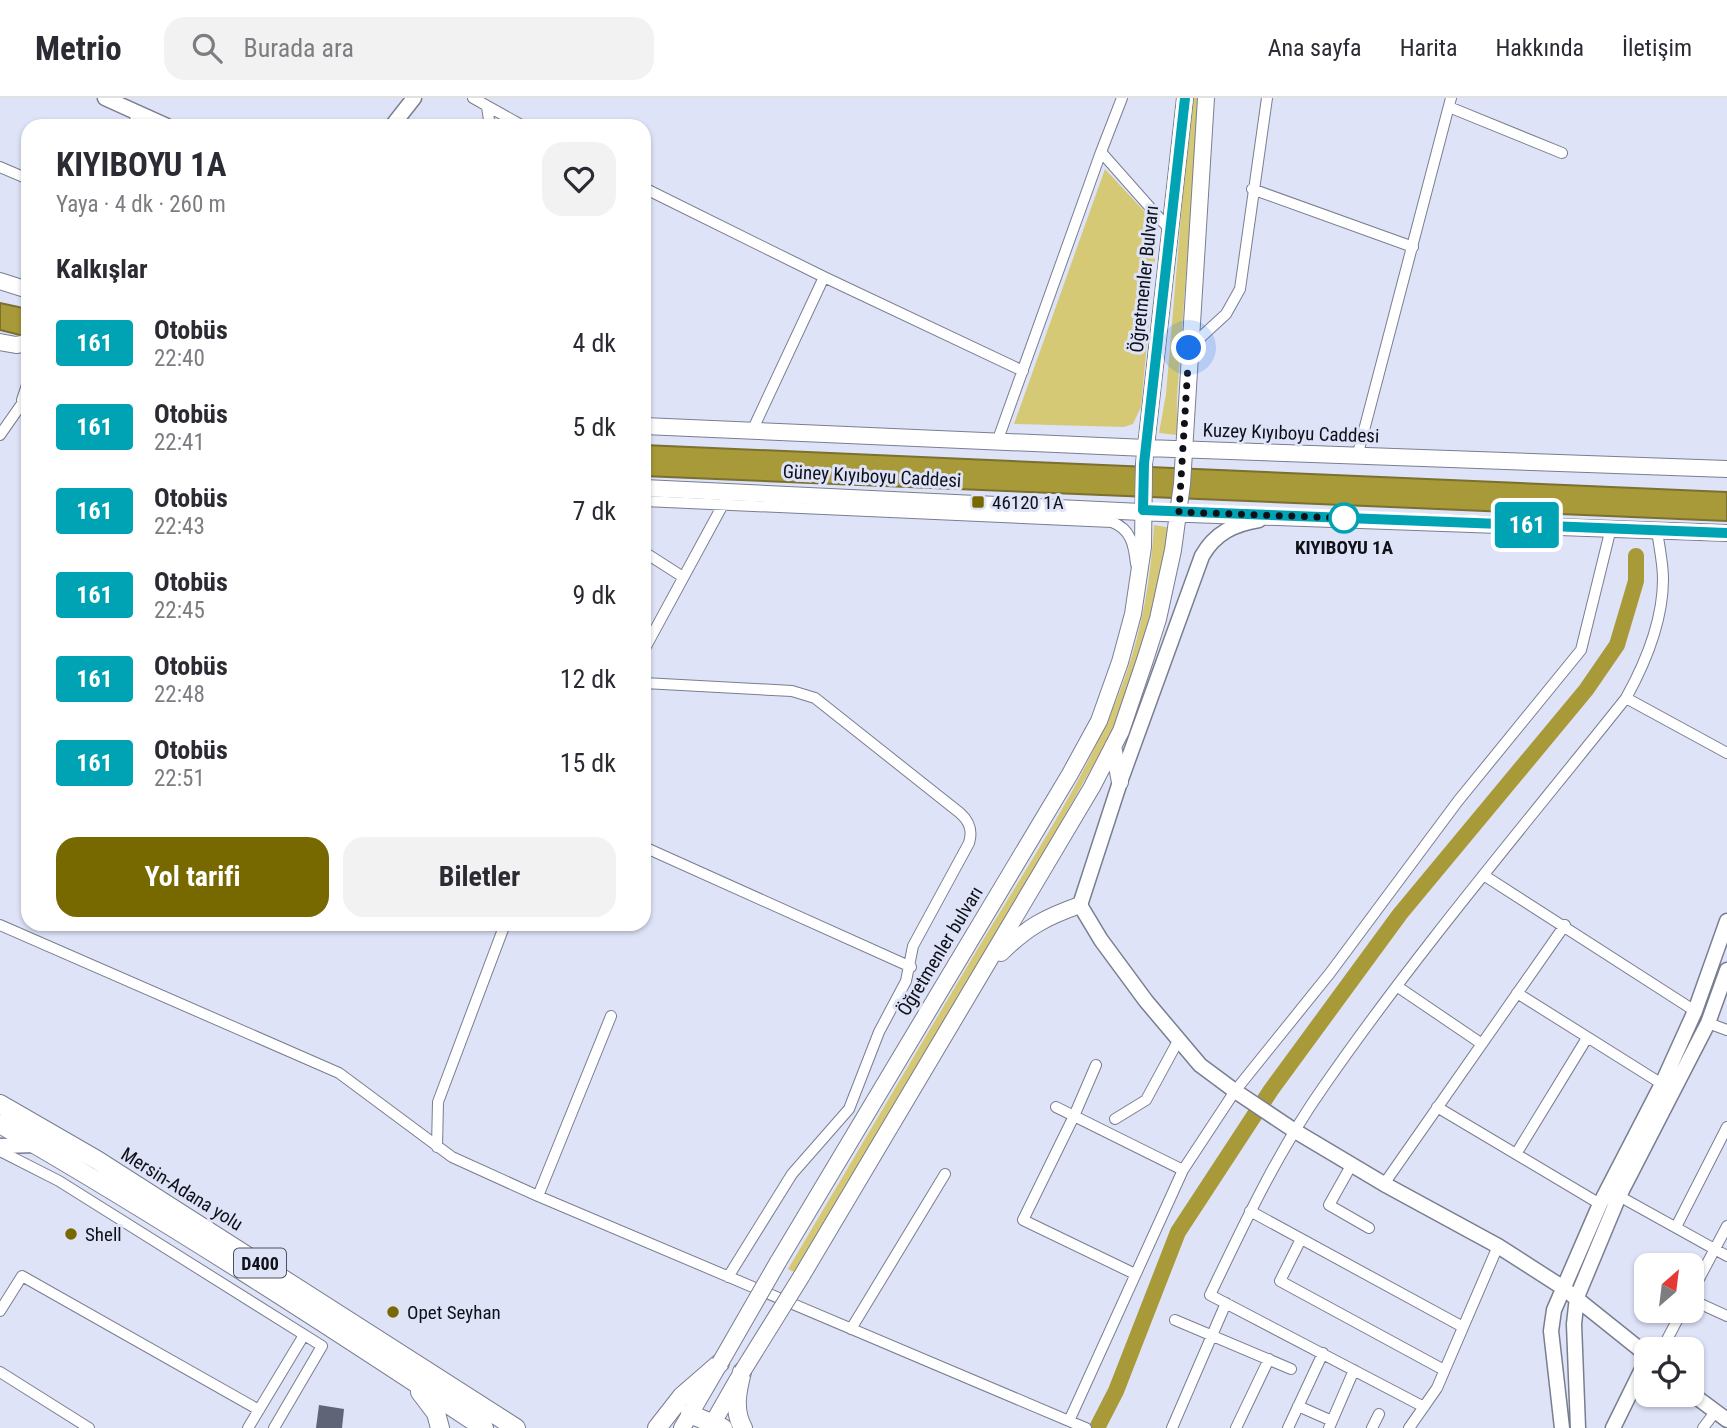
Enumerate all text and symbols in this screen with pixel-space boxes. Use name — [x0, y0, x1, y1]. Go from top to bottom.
search box — [164, 17, 654, 80]
text: Metrio — [35, 29, 122, 68]
icon: search — [188, 29, 226, 67]
text: Burada ara — [244, 33, 354, 63]
text: Ana sayfa — [1268, 34, 1362, 62]
text: Harita — [1400, 34, 1457, 62]
text: Hakkında — [1495, 34, 1584, 62]
text: İletişim — [1622, 34, 1692, 62]
button: heart — [542, 142, 616, 216]
text: KIYIBOYU 1A — [56, 145, 226, 184]
text: Yaya · 4 dk · 260 m — [56, 191, 226, 218]
street label: Öğretmenler Bulvarı — [1125, 204, 1163, 354]
text: Kalkışlar — [56, 254, 148, 284]
text: Otobüs — [154, 315, 228, 345]
text: 4 dk — [573, 328, 616, 358]
text: 161 — [76, 329, 113, 357]
your location — [1171, 330, 1206, 365]
text: 22:40 — [154, 345, 205, 372]
text: Otobüs — [154, 399, 228, 429]
text: 5 dk — [573, 412, 616, 442]
text: 161 — [76, 413, 113, 441]
street label: Kuzey Kıyıboyu Caddesi — [1202, 418, 1380, 448]
text: 22:41 — [154, 429, 205, 456]
street label: Güney Kıyıboyu Caddesi — [782, 460, 962, 492]
text: Otobüs — [154, 483, 228, 513]
place label: 46120 1A — [992, 491, 1064, 514]
marker: 46120 1A — [970, 494, 986, 510]
text: 7 dk — [573, 496, 616, 526]
text: 161 — [76, 497, 113, 525]
line badge: 161 — [1487, 502, 1567, 548]
marker: KIYIBOYU 1A — [1329, 503, 1359, 533]
text: 161 — [1509, 511, 1545, 539]
text: 22:43 — [154, 513, 205, 540]
place label: KIYIBOYU 1A — [1295, 536, 1394, 559]
text: Otobüs — [154, 567, 228, 597]
text: 9 dk — [573, 580, 616, 610]
text: 161 — [76, 581, 113, 609]
text: 22:45 — [154, 597, 205, 624]
text: Otobüs — [154, 651, 228, 681]
text: 12 dk — [560, 664, 616, 694]
text: 161 — [76, 665, 113, 693]
text: 22:48 — [154, 681, 205, 708]
text: Otobüs — [154, 735, 228, 765]
text: 15 dk — [560, 748, 616, 778]
text: 161 — [76, 749, 113, 777]
text: 22:51 — [154, 765, 205, 792]
button: Yol tarifi — [56, 837, 329, 917]
button: Biletler — [343, 837, 616, 917]
street label: Öğretmenler bulvarı — [892, 882, 988, 1020]
street label: Mersin-Adana yolu — [117, 1142, 247, 1236]
place label: Shell — [85, 1223, 122, 1246]
marker: Shell — [63, 1226, 79, 1242]
road number: D400 — [234, 1248, 286, 1278]
north arrow — [1634, 1253, 1704, 1323]
map controls — [1634, 1253, 1704, 1407]
place label: Opet Seyhan — [407, 1301, 501, 1324]
marker: Opet Seyhan — [385, 1304, 401, 1320]
button: locate — [1634, 1337, 1704, 1407]

